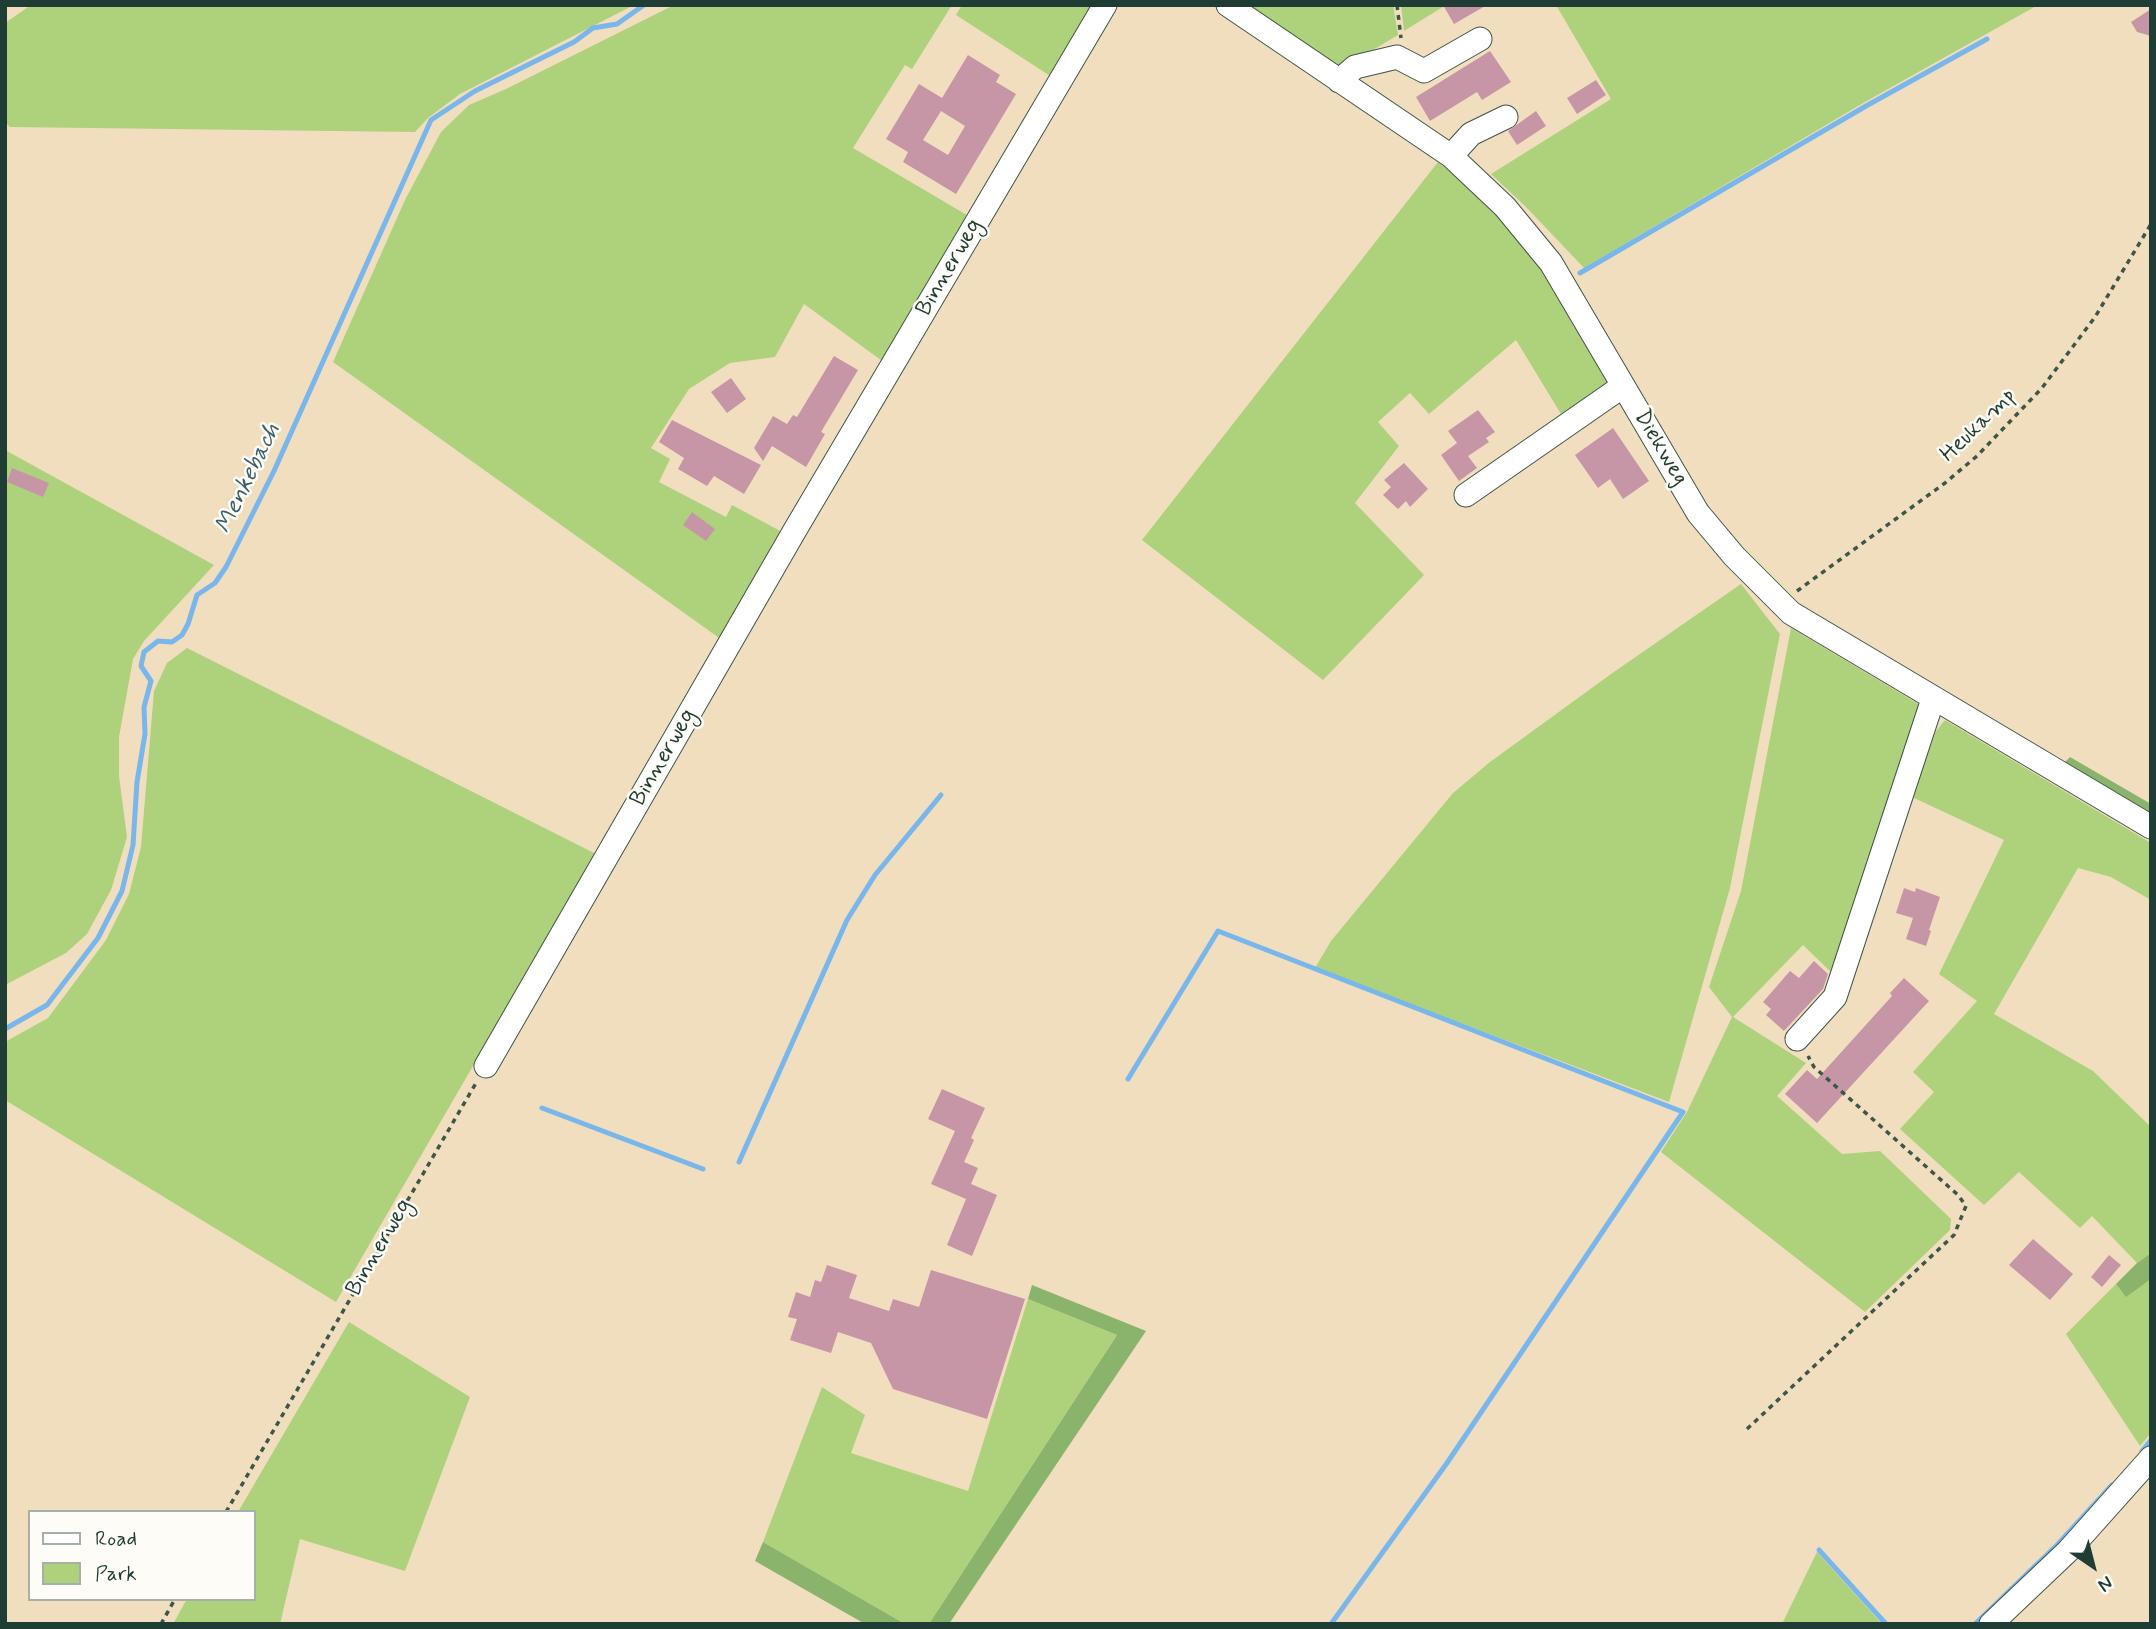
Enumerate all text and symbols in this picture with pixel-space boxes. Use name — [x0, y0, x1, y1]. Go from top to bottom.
street label: Binnerweg — [911, 214, 989, 322]
street label: Heukamp — [1935, 383, 2023, 469]
street label: Diekweg — [1627, 405, 1693, 491]
water label: Menkebach — [210, 419, 288, 539]
street label: Binnerweg — [625, 704, 703, 812]
street label: Binnerweg — [341, 1194, 419, 1302]
legend — [28, 1510, 256, 1601]
text: Road — [95, 1525, 137, 1553]
north arrow — [2058, 1531, 2128, 1601]
text: Park — [95, 1560, 137, 1588]
text: N — [2093, 1570, 2118, 1597]

